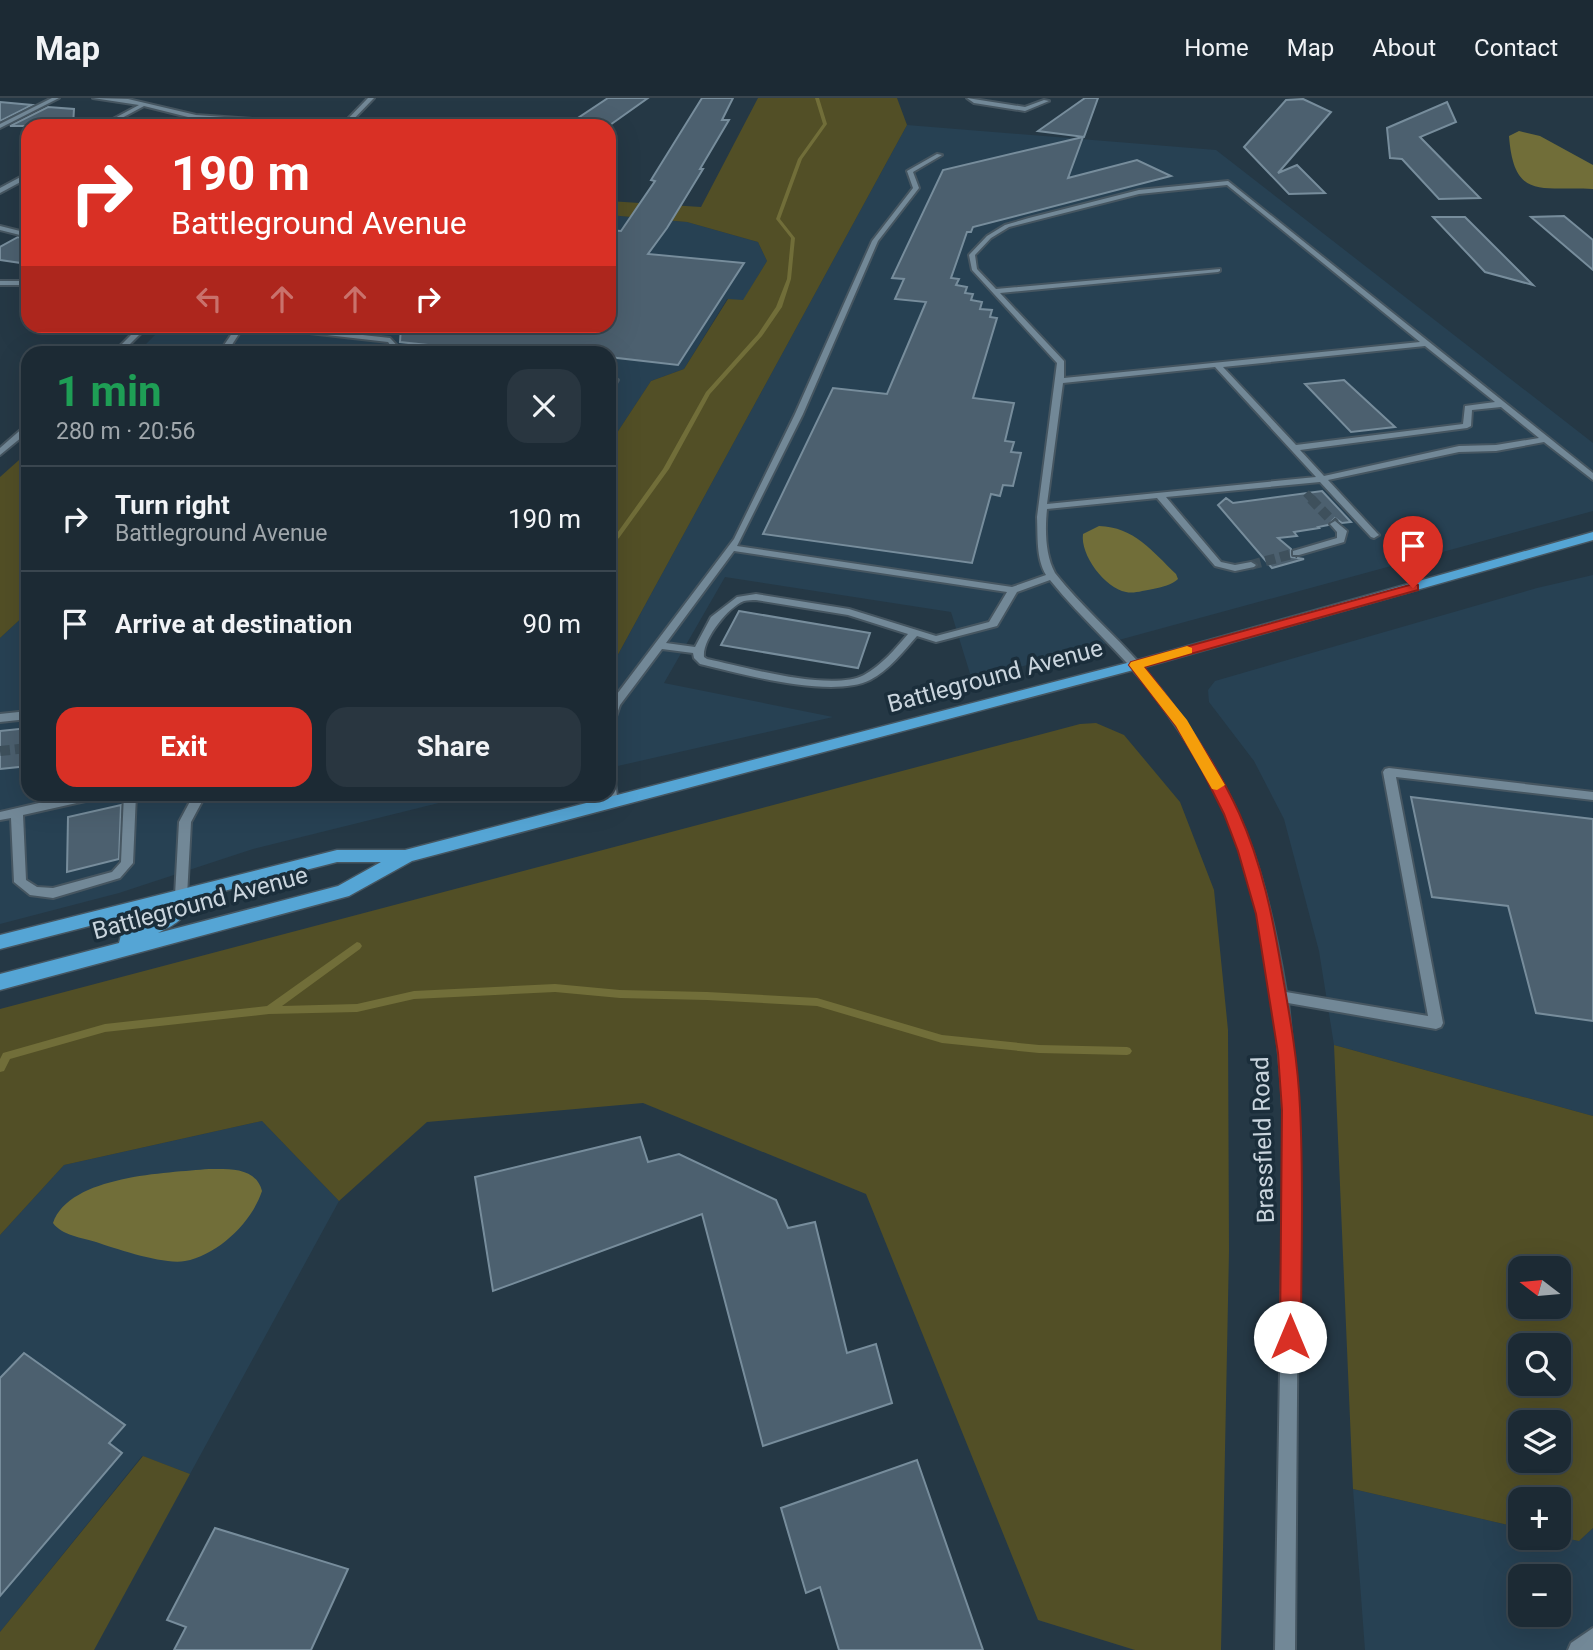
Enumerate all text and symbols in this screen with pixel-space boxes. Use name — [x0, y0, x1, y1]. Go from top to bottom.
text: Map — [35, 29, 100, 68]
text: Home — [1184, 34, 1249, 62]
text: Map — [1287, 34, 1334, 62]
text: About — [1372, 34, 1436, 62]
text: Contact — [1474, 34, 1558, 62]
text: 190 m — [171, 145, 310, 202]
icon: right — [56, 147, 147, 238]
text: Battleground Avenue — [171, 204, 467, 242]
icon: left — [190, 280, 228, 318]
icon: ahead — [263, 280, 301, 318]
icon: ahead — [336, 280, 374, 318]
icon: right — [409, 280, 447, 318]
text: 1 min — [56, 367, 162, 416]
button: close — [507, 369, 581, 443]
text: 280 m · 20:56 — [56, 418, 195, 445]
text: Turn right — [115, 490, 230, 520]
icon: right — [56, 500, 94, 538]
text: 190 m — [508, 504, 581, 534]
pin — [1383, 516, 1443, 588]
text: Battleground Avenue — [115, 520, 328, 547]
icon: arrive — [1394, 527, 1432, 565]
icon: arrive — [56, 605, 94, 643]
text: Arrive at destination — [115, 609, 352, 639]
text: 90 m — [523, 609, 581, 639]
street label: Battleground Avenue — [884, 634, 1106, 718]
button: Exit — [56, 707, 312, 787]
button: Share — [326, 707, 581, 787]
street label: Battleground Avenue — [89, 861, 311, 945]
street label: Brassfield Road — [1246, 1056, 1280, 1224]
north arrow — [1508, 1256, 1572, 1320]
map controls — [1508, 1256, 1571, 1627]
position arrow — [1253, 1300, 1327, 1374]
button: search — [1508, 1333, 1571, 1396]
button: layers — [1508, 1410, 1571, 1473]
button: + — [1508, 1487, 1571, 1550]
button: − — [1508, 1564, 1571, 1627]

